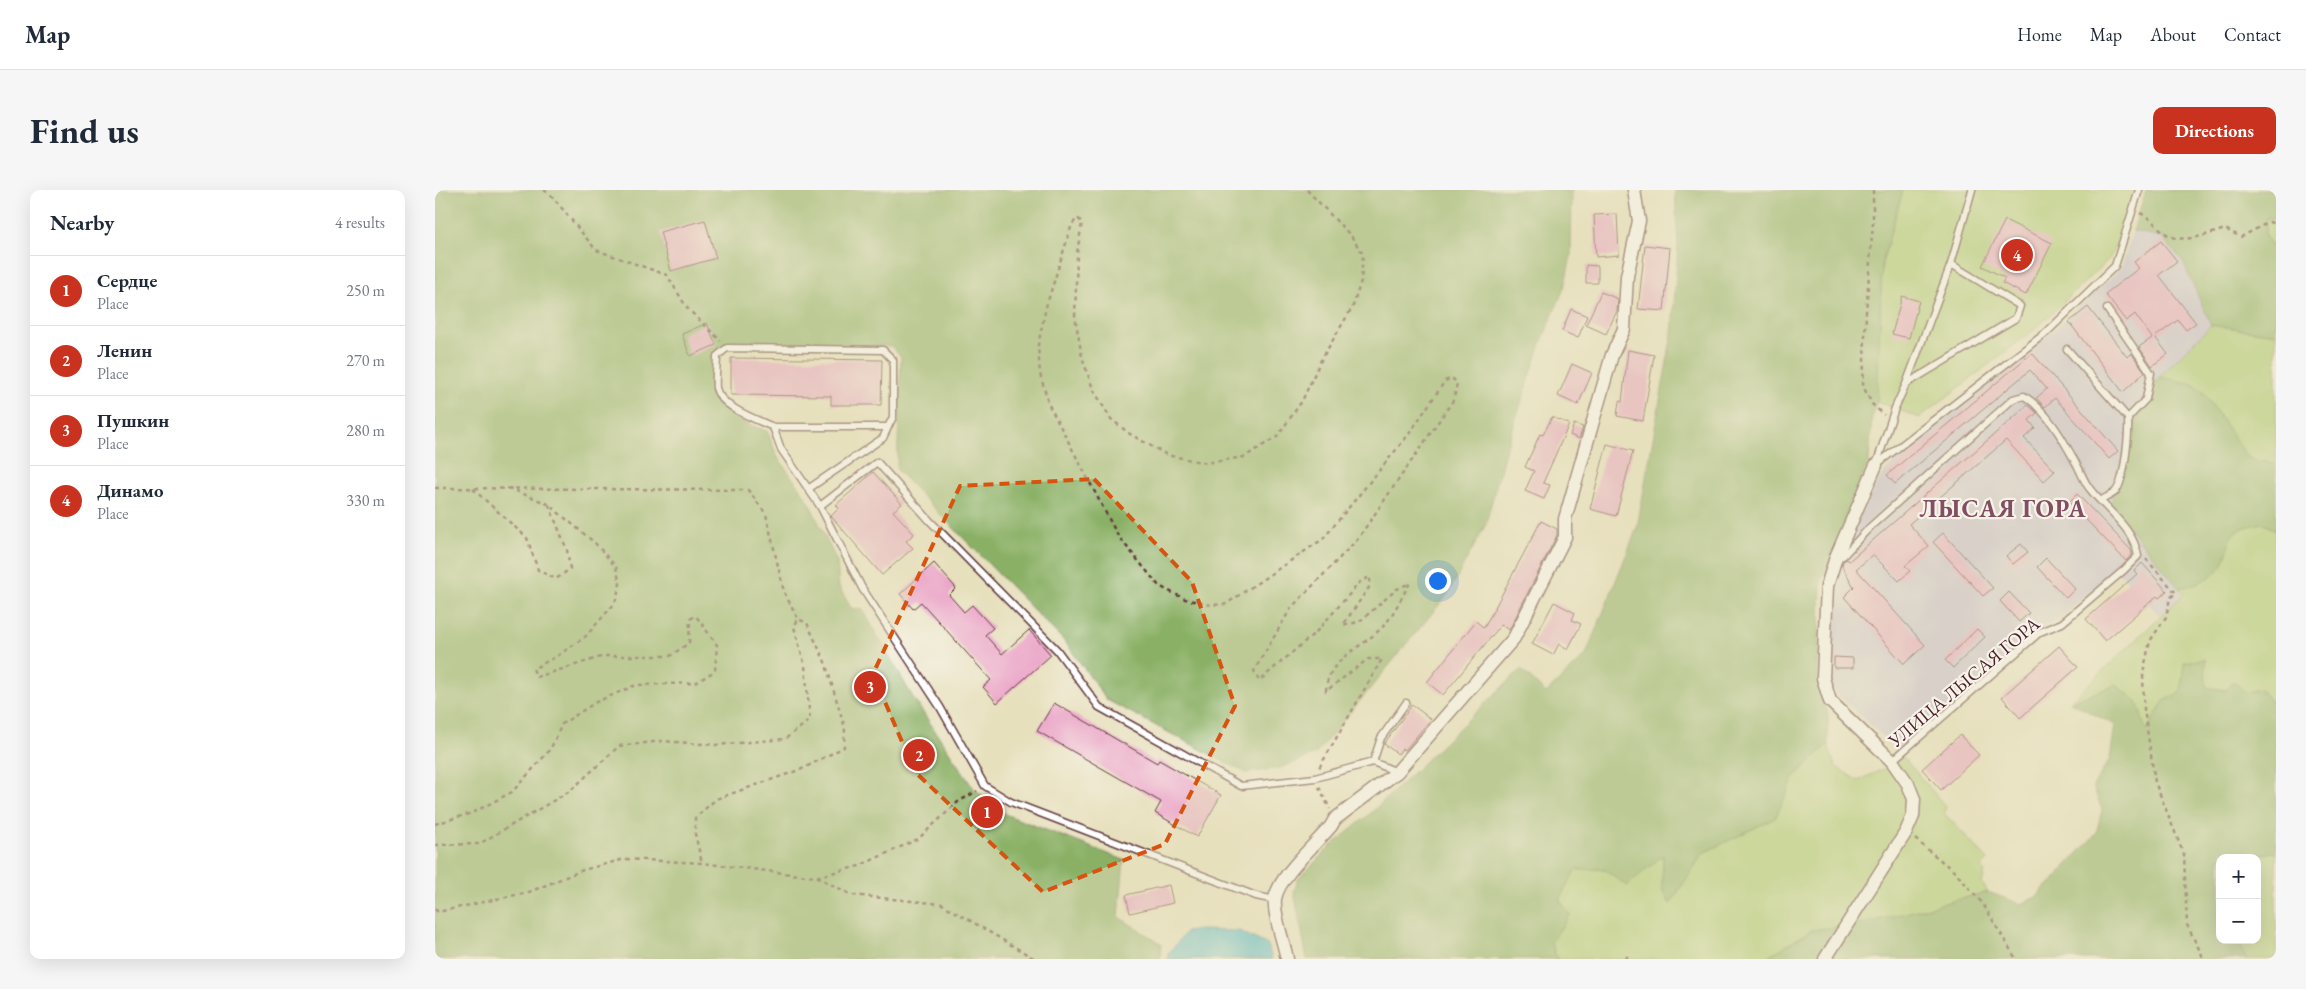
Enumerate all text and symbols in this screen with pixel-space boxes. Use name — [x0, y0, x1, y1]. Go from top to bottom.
text: Map — [25, 19, 70, 50]
text: Home — [2017, 23, 2062, 46]
text: Map — [2090, 23, 2122, 46]
text: About — [2150, 23, 2196, 46]
text: Contact — [2224, 23, 2281, 46]
button: Directions — [2153, 107, 2276, 154]
text: Find us — [30, 108, 139, 153]
text: Nearby — [50, 209, 114, 236]
text: 4 results — [335, 212, 385, 233]
pin: 4 — [2001, 236, 2033, 274]
text: Сердце — [97, 268, 157, 293]
text: 1 — [62, 280, 70, 301]
text: 250 m — [346, 280, 385, 301]
text: Place — [97, 293, 129, 314]
text: Ленин — [97, 338, 152, 363]
text: 2 — [62, 350, 70, 371]
text: 270 m — [346, 350, 385, 371]
text: Place — [97, 363, 129, 384]
text: Пушкин — [97, 408, 169, 433]
text: 3 — [62, 420, 70, 441]
text: 280 m — [346, 420, 385, 441]
text: Place — [97, 433, 129, 454]
text: Динамо — [97, 478, 163, 503]
text: 4 — [62, 490, 70, 511]
text: 330 m — [346, 490, 385, 511]
district label: ЛЫСАЯ ГОРА — [1919, 493, 2087, 524]
text: Place — [97, 503, 129, 524]
your location — [1425, 568, 1451, 594]
street label: УЛИЦА ЛЫСАЯ ГОРА — [1882, 611, 2046, 753]
pin: 3 — [854, 668, 886, 706]
pin: 2 — [903, 736, 935, 774]
pin: 1 — [971, 793, 1003, 831]
map controls — [2216, 854, 2261, 944]
button: + — [2216, 854, 2261, 899]
button: − — [2216, 899, 2261, 944]

